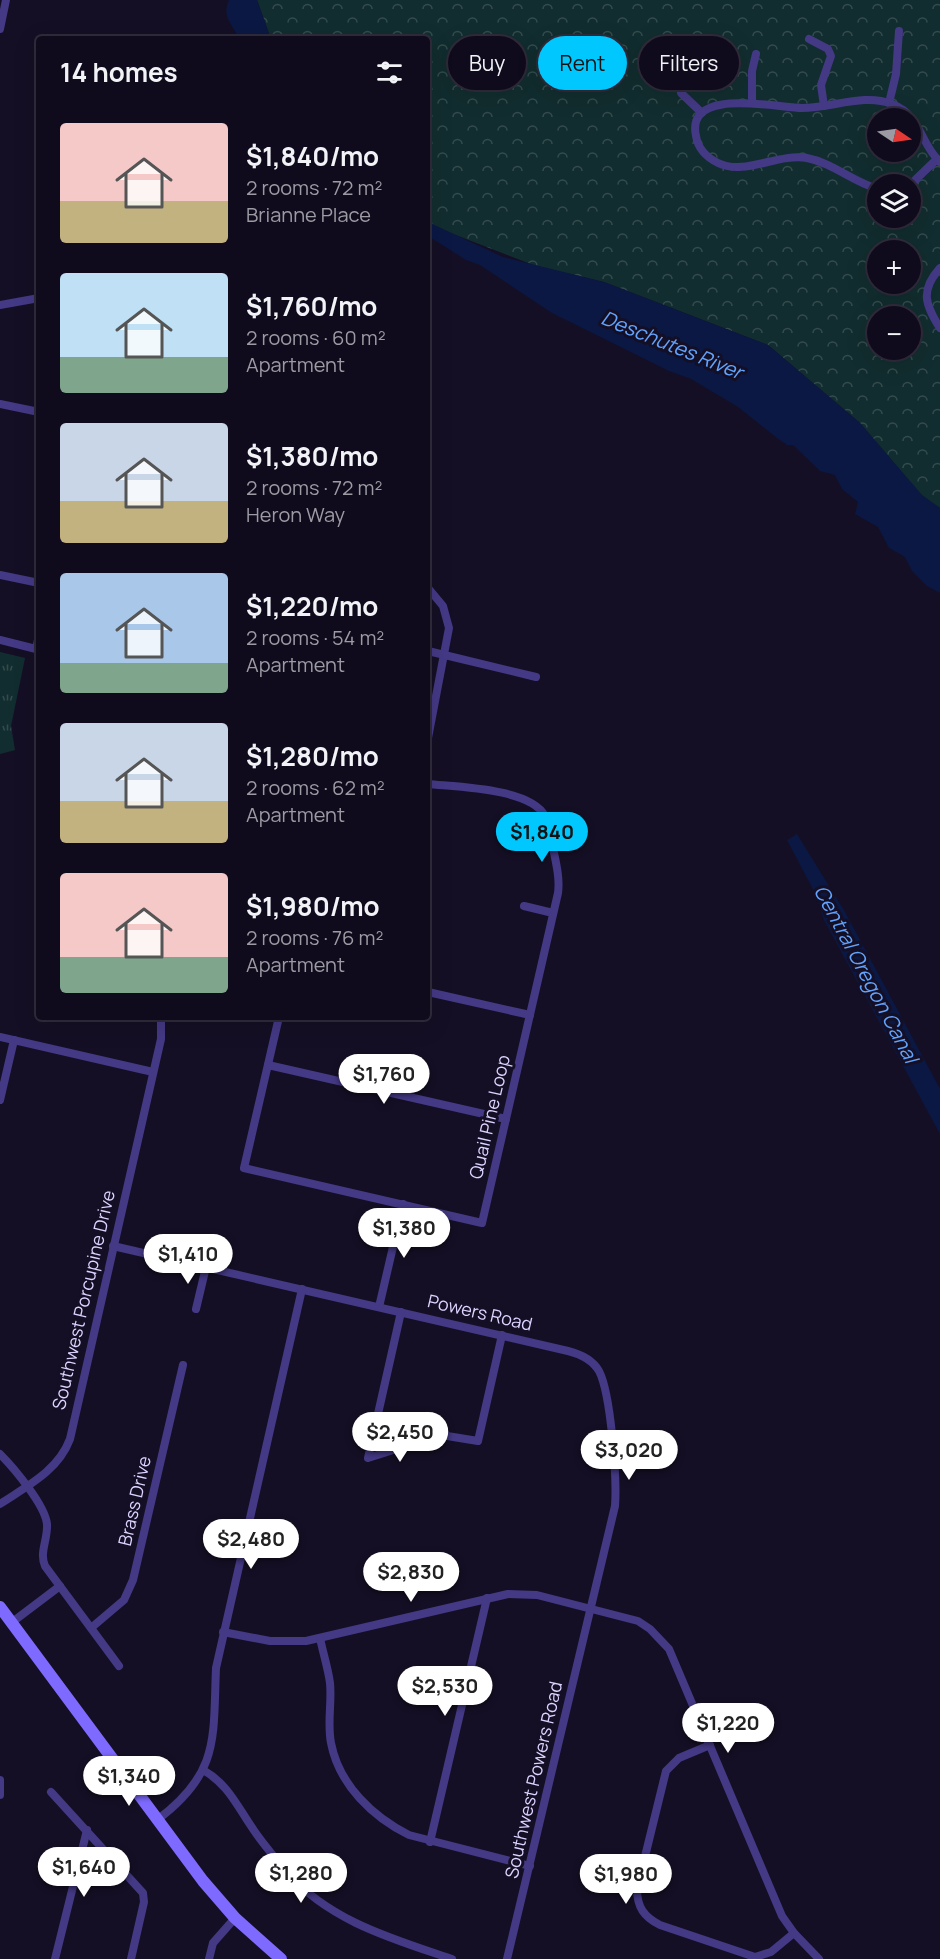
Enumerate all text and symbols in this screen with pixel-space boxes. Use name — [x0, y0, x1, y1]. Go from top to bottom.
chip: Buy — [448, 36, 526, 90]
chip: Rent — [538, 36, 627, 90]
chip: Filters — [639, 36, 739, 90]
text: 14 homes — [60, 54, 178, 90]
icon: filters — [373, 56, 406, 89]
north arrow — [867, 108, 921, 162]
map controls — [867, 108, 921, 360]
text: $1,840/mo — [246, 138, 379, 174]
icon: home — [108, 147, 180, 219]
text: 2 rooms · 72 m² — [246, 174, 382, 201]
button: layers — [867, 174, 921, 228]
text: Brianne Place — [246, 201, 371, 228]
button: + — [867, 240, 921, 294]
text: $1,760/mo — [246, 288, 377, 324]
icon: home — [108, 297, 180, 369]
water label: Deschutes River — [597, 304, 749, 386]
button: − — [867, 306, 921, 360]
text: 2 rooms · 60 m² — [246, 324, 386, 351]
text: Apartment — [246, 351, 345, 378]
text: $1,380/mo — [246, 438, 378, 474]
icon: home — [108, 447, 180, 519]
text: 2 rooms · 72 m² — [246, 474, 382, 501]
text: Heron Way — [246, 501, 345, 528]
text: $1,220/mo — [246, 588, 378, 624]
icon: home — [108, 597, 180, 669]
text: 2 rooms · 54 m² — [246, 624, 384, 651]
text: Apartment — [246, 651, 345, 678]
text: $1,280/mo — [246, 738, 379, 774]
icon: home — [108, 747, 180, 819]
text: 2 rooms · 62 m² — [246, 774, 385, 801]
text: Apartment — [246, 801, 345, 828]
pin: $1,840 — [493, 812, 591, 863]
text: $1,840 — [510, 818, 574, 845]
water label: Central Oregon Canal — [808, 880, 926, 1070]
text: $1,980/mo — [246, 888, 379, 924]
icon: home — [108, 897, 180, 969]
text: 2 rooms · 76 m² — [246, 924, 383, 951]
text: Apartment — [246, 951, 345, 978]
street label: Quail Pine Loop — [463, 1052, 515, 1181]
pin: $1,760 — [335, 1054, 433, 1105]
text: $1,760 — [353, 1060, 415, 1087]
street label: Southwest Porcupine Drive — [46, 1188, 120, 1412]
pin: $1,380 — [355, 1208, 453, 1259]
text: $1,380 — [372, 1214, 436, 1241]
pin: $1,410 — [139, 1234, 237, 1285]
text: $1,410 — [158, 1240, 218, 1267]
street label: Powers Road — [425, 1288, 535, 1336]
pin: $2,450 — [351, 1412, 449, 1463]
text: $2,450 — [366, 1418, 434, 1445]
pin: $3,020 — [580, 1430, 678, 1481]
text: $3,020 — [595, 1436, 663, 1463]
street label: Brass Drive — [112, 1453, 156, 1548]
pin: $2,480 — [202, 1519, 300, 1570]
text: $2,480 — [217, 1525, 285, 1552]
pin: $2,830 — [362, 1552, 460, 1603]
text: $2,830 — [377, 1558, 445, 1585]
pin: $2,530 — [396, 1666, 494, 1717]
text: $2,530 — [411, 1672, 479, 1699]
street label: Southwest Powers Road — [499, 1679, 567, 1881]
pin: $1,220 — [679, 1703, 777, 1754]
text: $1,220 — [696, 1709, 760, 1736]
pin: $1,340 — [80, 1756, 178, 1807]
text: $1,340 — [97, 1762, 161, 1789]
pin: $1,640 — [35, 1847, 133, 1898]
text: $1,640 — [52, 1853, 116, 1880]
pin: $1,280 — [252, 1853, 350, 1904]
pin: $1,980 — [577, 1854, 675, 1905]
text: $1,280 — [269, 1859, 333, 1886]
text: $1,980 — [594, 1860, 658, 1887]

